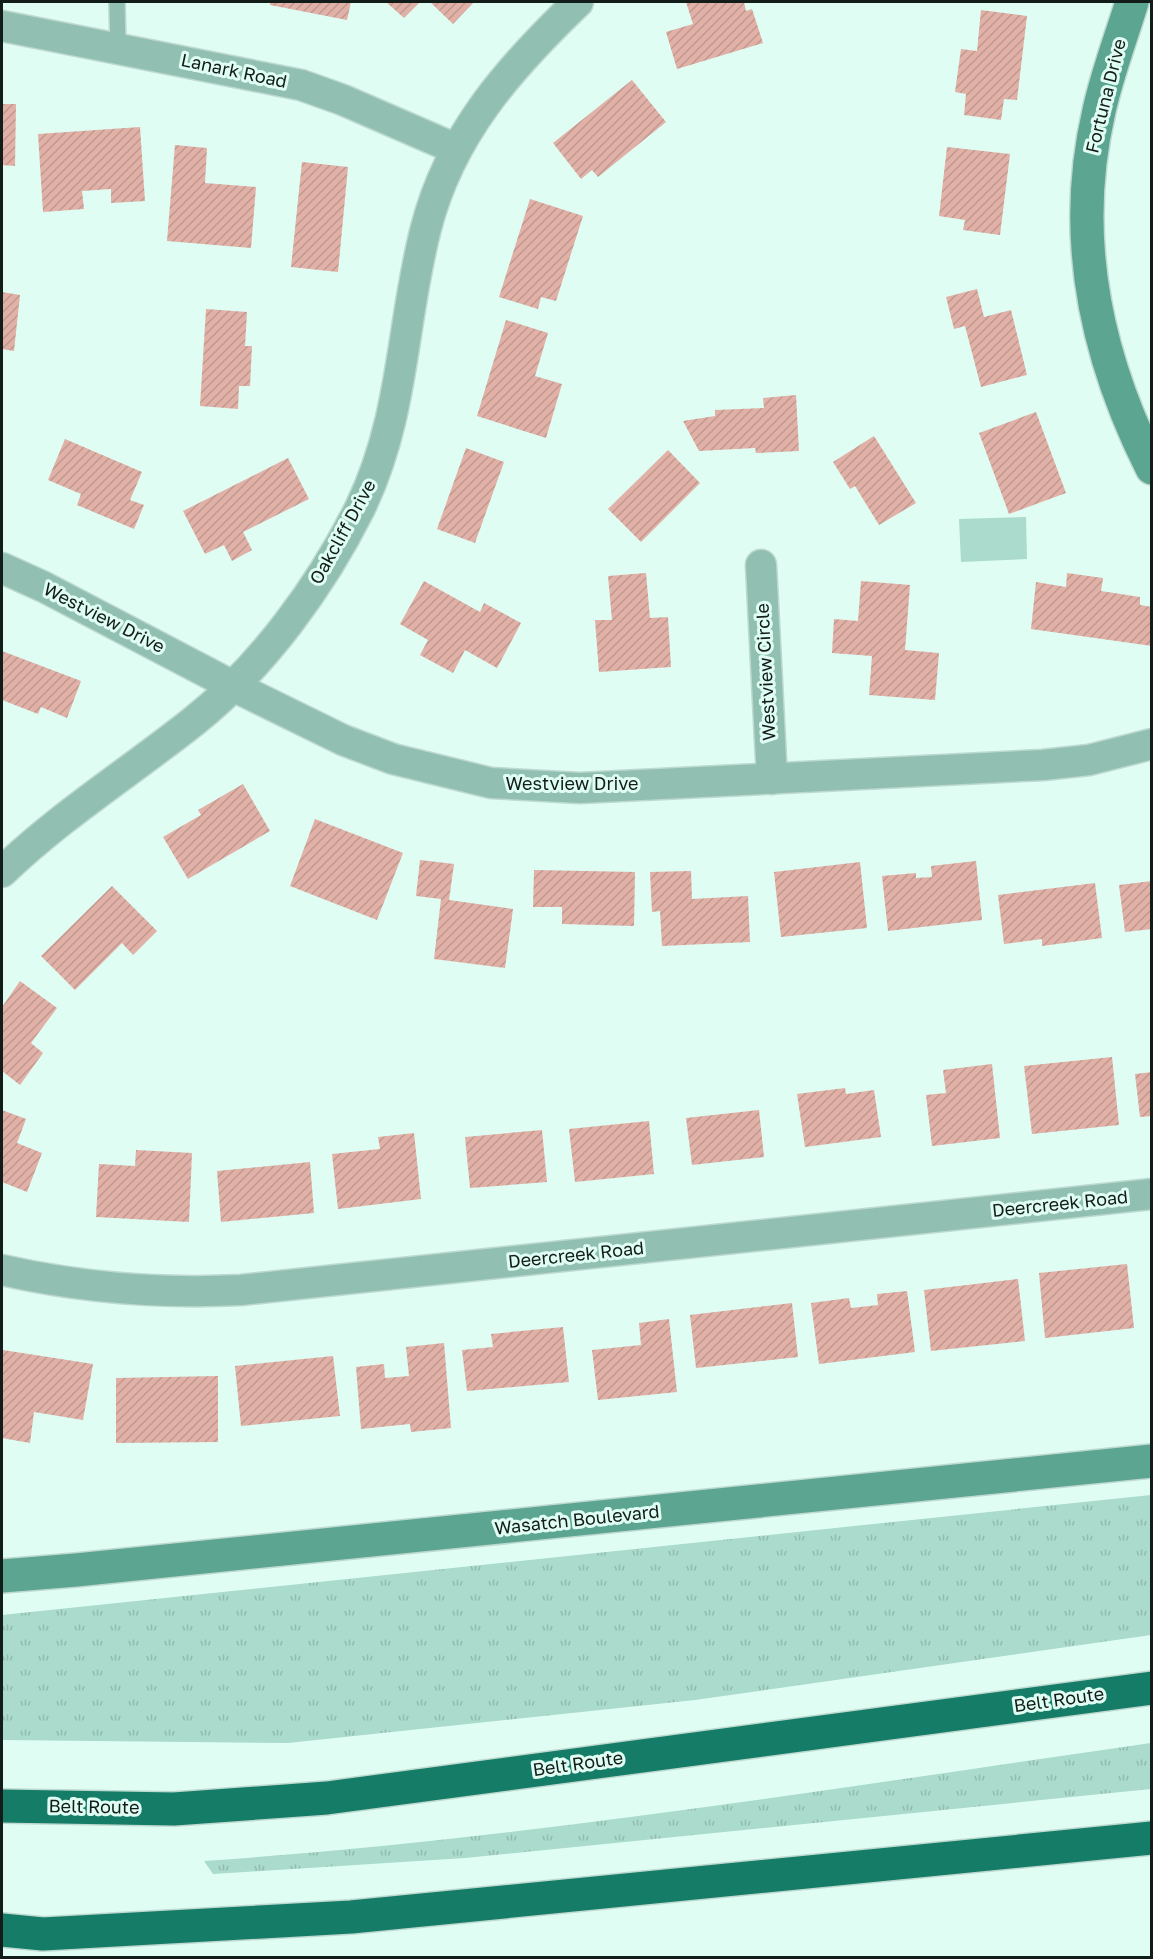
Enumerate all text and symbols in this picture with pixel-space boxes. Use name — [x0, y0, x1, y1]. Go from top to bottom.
street label: Fortuna Drive — [1080, 36, 1130, 155]
street label: Lanark Road — [179, 48, 289, 92]
street label: Oakcliff Drive — [304, 475, 380, 588]
street label: Westview Drive — [40, 577, 169, 657]
street label: Westview Circle — [750, 603, 780, 742]
street label: Westview Drive — [506, 772, 638, 794]
street label: Deercreek Road — [991, 1185, 1129, 1221]
street label: Deercreek Road — [507, 1236, 645, 1272]
street label: Wasatch Boulevard — [493, 1499, 661, 1539]
street label: Belt Route — [1012, 1682, 1105, 1716]
street label: Belt Route — [531, 1746, 624, 1780]
street label: Belt Route — [48, 1794, 140, 1818]

